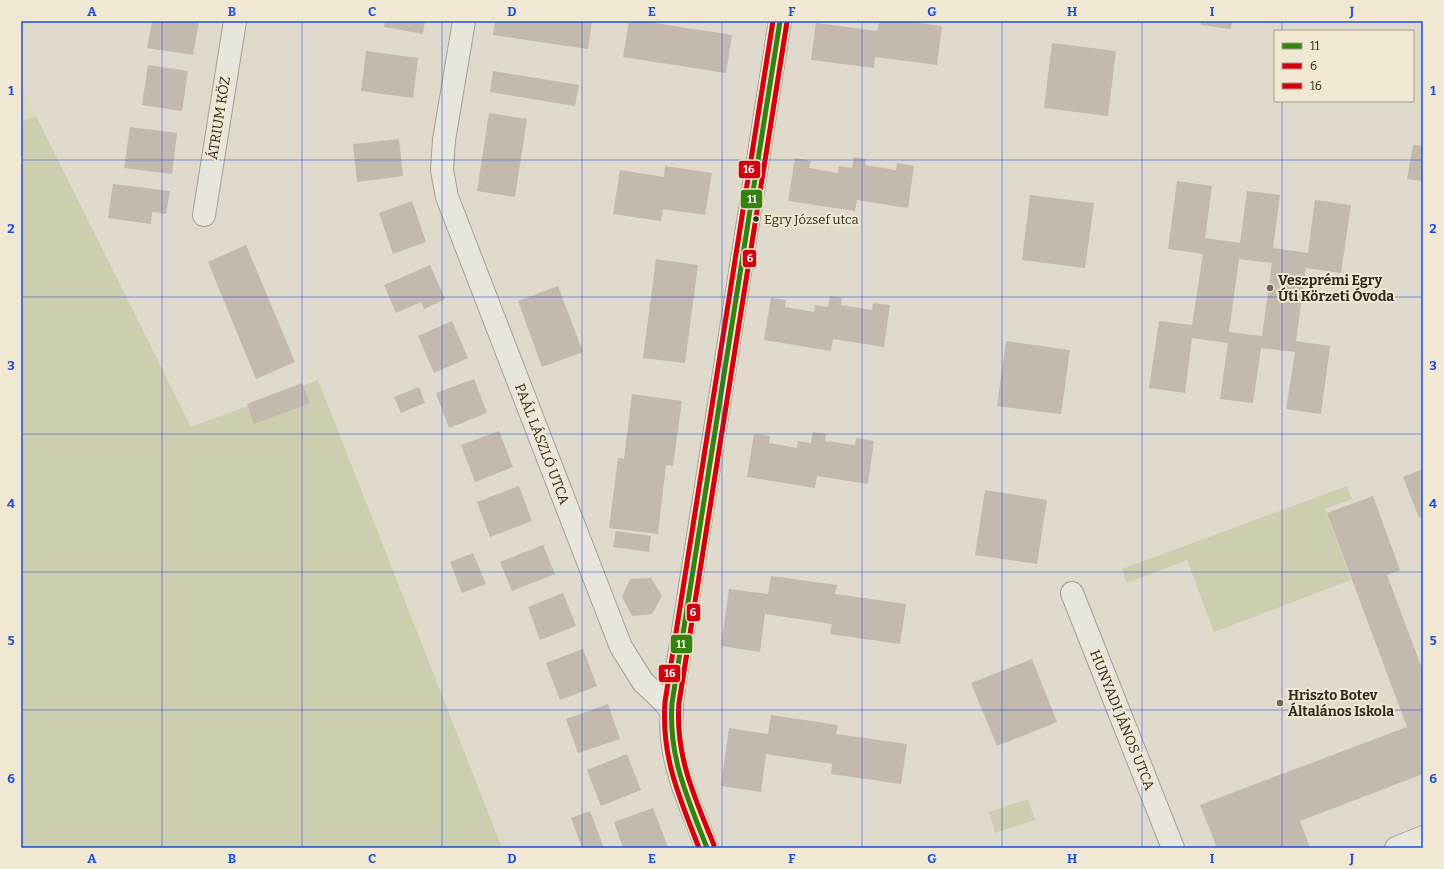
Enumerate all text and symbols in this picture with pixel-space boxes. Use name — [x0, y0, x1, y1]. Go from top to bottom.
text: A — [87, 4, 97, 19]
text: B — [228, 4, 236, 19]
text: C — [368, 4, 376, 19]
text: D — [507, 4, 517, 19]
text: E — [648, 4, 656, 19]
text: F — [788, 4, 796, 19]
text: G — [927, 4, 937, 19]
text: H — [1067, 4, 1077, 19]
text: I — [1210, 4, 1215, 19]
text: J — [1349, 4, 1355, 19]
legend — [1274, 30, 1414, 102]
text: 11 — [1310, 39, 1320, 53]
text: 6 — [1310, 59, 1317, 73]
street label: ÁTRIUM KÖZ — [203, 75, 234, 161]
text: 16 — [1310, 79, 1322, 93]
text: 1 — [8, 83, 14, 98]
text: 1 — [1430, 83, 1436, 98]
line badge: 16 — [738, 160, 761, 179]
text: 16 — [743, 163, 755, 176]
line badge: 11 — [740, 189, 763, 209]
text: 11 — [747, 193, 757, 206]
place label: Egry József utca — [764, 212, 859, 227]
marker: Egry József utca — [751, 214, 761, 224]
text: 2 — [7, 221, 15, 236]
text: 2 — [1429, 221, 1437, 236]
line badge: 6 — [742, 249, 757, 268]
text: 6 — [747, 252, 754, 265]
place label: Veszprémi Egry Úti Körzeti Óvoda — [1278, 272, 1394, 305]
marker: Veszprémi Egry Úti Körzeti Óvoda — [1265, 283, 1275, 293]
text: 3 — [7, 358, 15, 373]
text: 3 — [1429, 358, 1437, 373]
street label: PAÁL LÁSZLÓ UTCA — [511, 381, 574, 507]
text: 4 — [7, 496, 15, 511]
text: 4 — [1429, 496, 1437, 511]
line badge: 6 — [686, 603, 701, 622]
text: 6 — [690, 606, 697, 619]
text: 5 — [7, 633, 15, 648]
text: 5 — [1429, 633, 1437, 648]
line badge: 11 — [670, 634, 693, 654]
text: 11 — [676, 638, 686, 651]
street label: HUNYADI JÁNOS UTCA — [1086, 647, 1159, 793]
line badge: 16 — [658, 664, 681, 683]
text: 16 — [664, 667, 676, 680]
place label: Hriszto Botev Általános Iskola — [1288, 687, 1394, 720]
marker: Hriszto Botev Általános Iskola — [1275, 698, 1285, 708]
text: 6 — [7, 771, 15, 786]
text: 6 — [1429, 771, 1437, 786]
text: A — [87, 851, 97, 866]
text: B — [228, 851, 236, 866]
text: C — [368, 851, 376, 866]
text: D — [507, 851, 517, 866]
text: E — [648, 851, 656, 866]
text: F — [788, 851, 796, 866]
text: G — [927, 851, 937, 866]
text: H — [1067, 851, 1077, 866]
text: I — [1210, 851, 1215, 866]
text: J — [1349, 851, 1355, 866]

